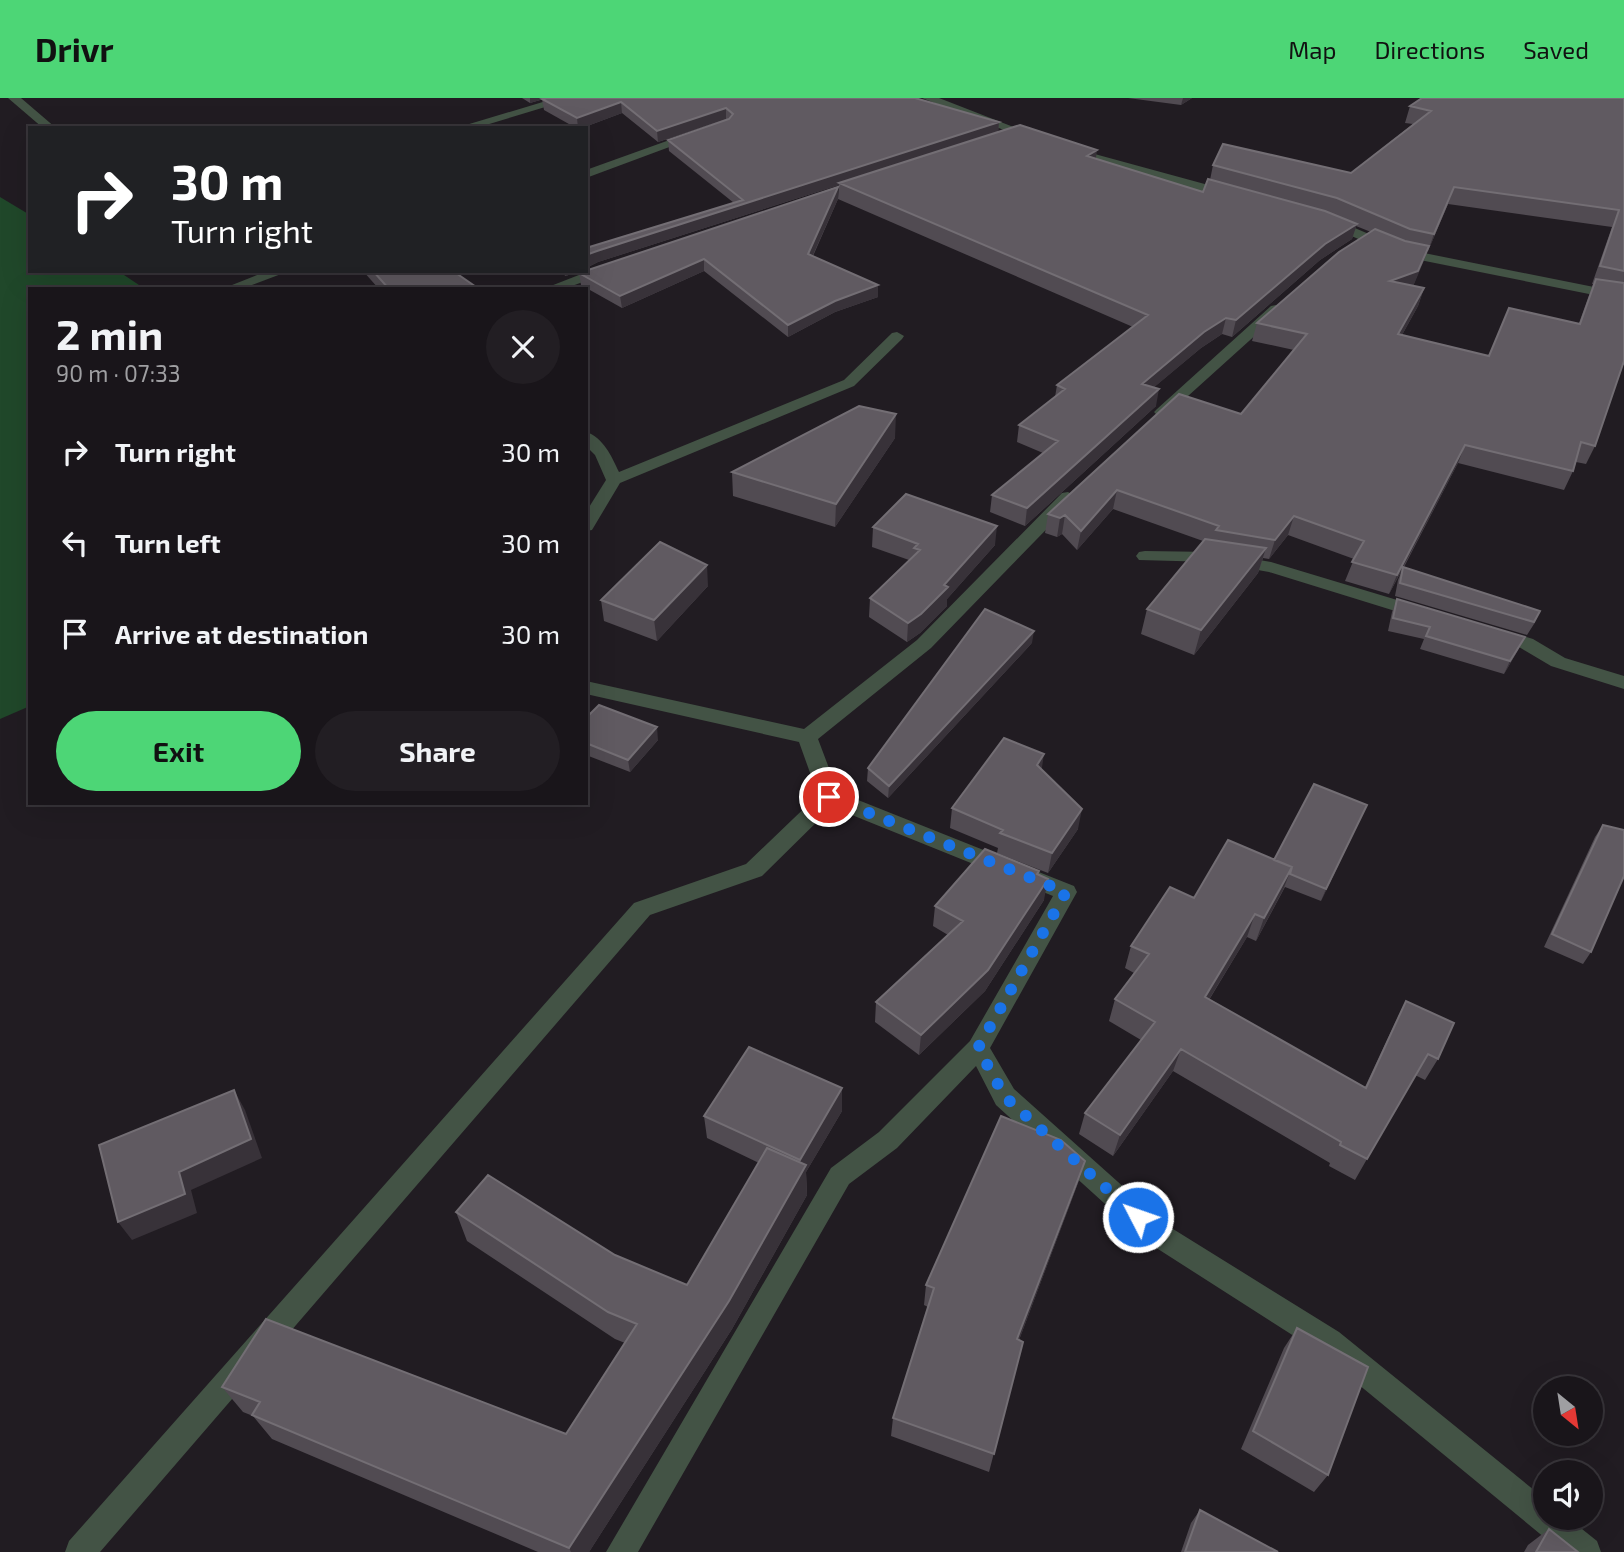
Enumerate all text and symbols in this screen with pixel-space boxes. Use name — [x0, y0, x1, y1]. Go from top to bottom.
text: Drivr — [35, 29, 114, 69]
text: Map — [1288, 35, 1336, 64]
text: Directions — [1374, 35, 1485, 64]
text: Saved — [1523, 35, 1589, 64]
text: 30 m — [171, 151, 283, 210]
icon: right — [56, 154, 147, 245]
text: Turn right — [171, 211, 313, 249]
text: 2 min — [56, 308, 163, 358]
button: close — [486, 310, 560, 384]
text: 90 m · 07:33 — [56, 359, 181, 387]
icon: right — [56, 433, 94, 471]
text: Turn right — [115, 436, 236, 467]
text: 30 m — [501, 436, 560, 467]
icon: left — [56, 524, 94, 562]
text: Turn left — [115, 527, 221, 558]
text: 30 m — [501, 527, 560, 558]
icon: arrive — [56, 615, 94, 653]
text: Arrive at destination — [115, 618, 368, 649]
text: 30 m — [501, 618, 560, 649]
button: Exit — [56, 711, 301, 791]
button: Share — [315, 711, 560, 791]
pin — [799, 767, 859, 827]
icon: arrive — [810, 778, 848, 816]
position arrow — [1101, 1180, 1175, 1254]
north arrow — [1533, 1376, 1603, 1446]
map controls — [1533, 1376, 1603, 1530]
button: sound — [1533, 1460, 1603, 1530]

